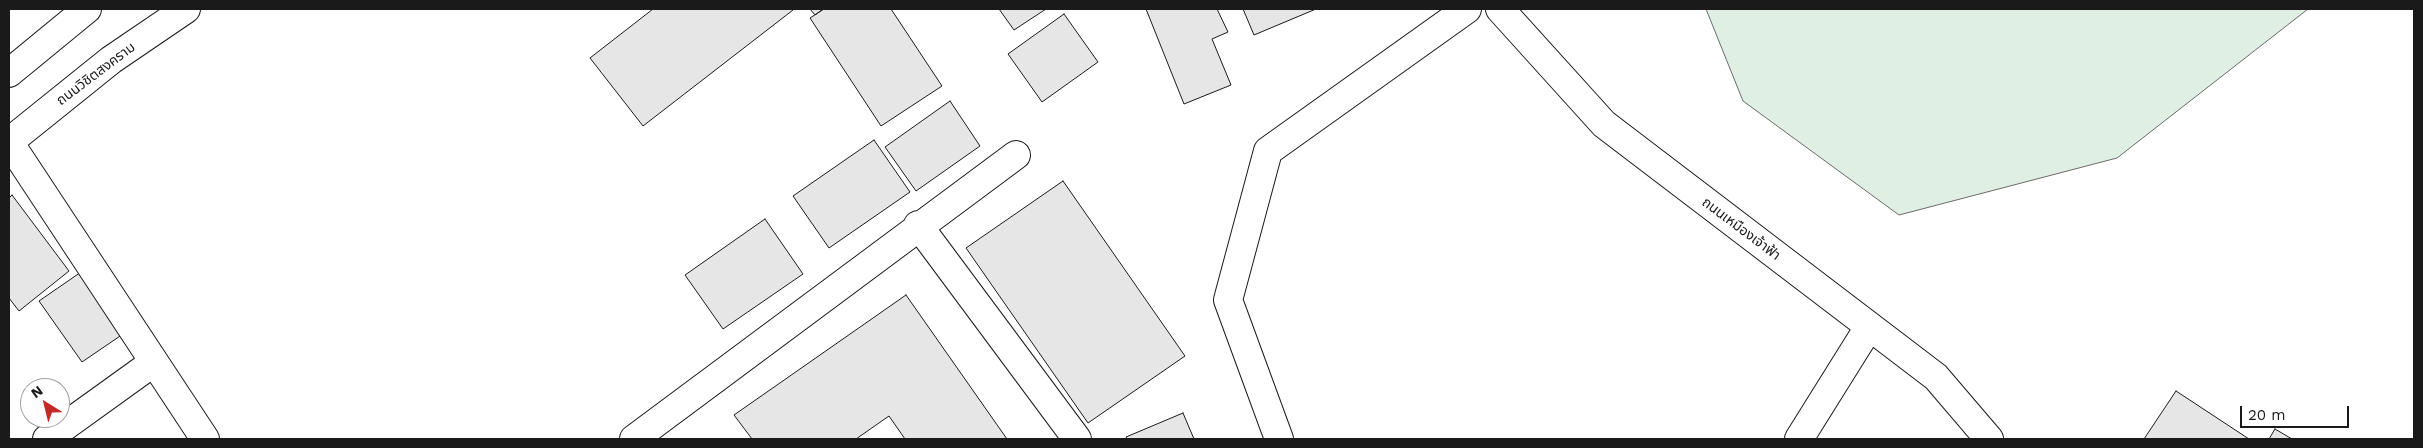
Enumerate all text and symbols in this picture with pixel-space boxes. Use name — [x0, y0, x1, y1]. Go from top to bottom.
street label: ถนนวิชิตสงคราม — [53, 39, 139, 109]
street label: ถนนเหมืองเจ้าฟ้า — [1698, 194, 1784, 264]
north arrow — [20, 378, 70, 428]
text: N — [28, 382, 46, 401]
scale bar — [2243, 396, 2352, 428]
text: 20 m — [2248, 406, 2286, 424]

